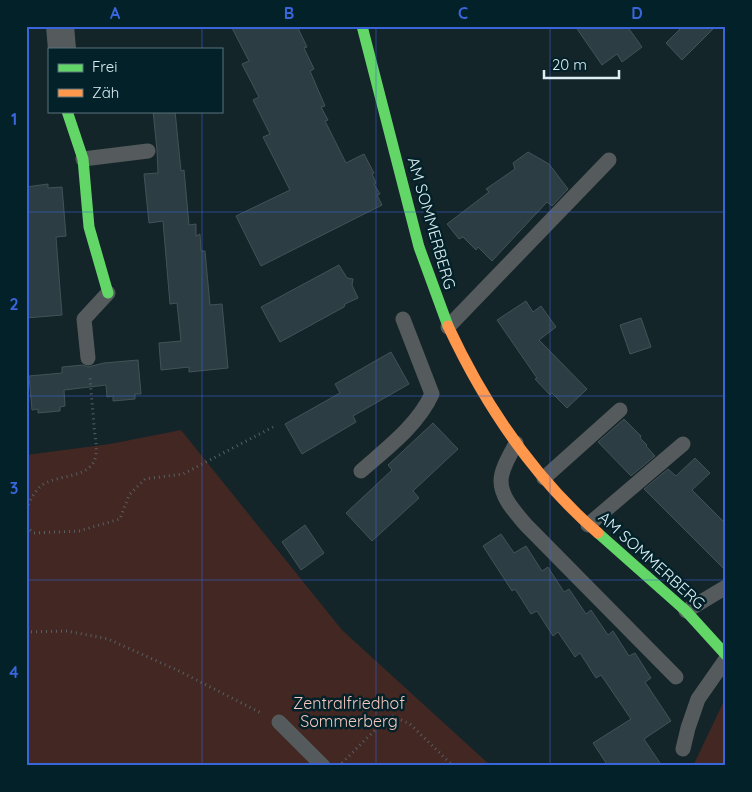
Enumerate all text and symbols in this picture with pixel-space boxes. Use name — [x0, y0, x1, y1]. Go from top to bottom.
text: A — [110, 3, 121, 23]
text: B — [284, 3, 294, 23]
text: C — [458, 3, 468, 23]
text: D — [631, 3, 643, 23]
legend — [48, 48, 222, 112]
scale bar — [544, 48, 620, 80]
text: 20 m — [552, 55, 587, 74]
text: Frei — [92, 57, 118, 76]
text: Zäh — [92, 83, 119, 102]
text: 1 — [11, 109, 17, 129]
street label: AM SOMMERBERG — [404, 155, 460, 291]
text: 2 — [9, 294, 19, 314]
text: 3 — [10, 478, 18, 498]
street label: AM SOMMERBERG — [595, 507, 709, 613]
text: 4 — [9, 662, 19, 682]
park label: Zentralfriedhof Sommerberg — [293, 693, 405, 731]

